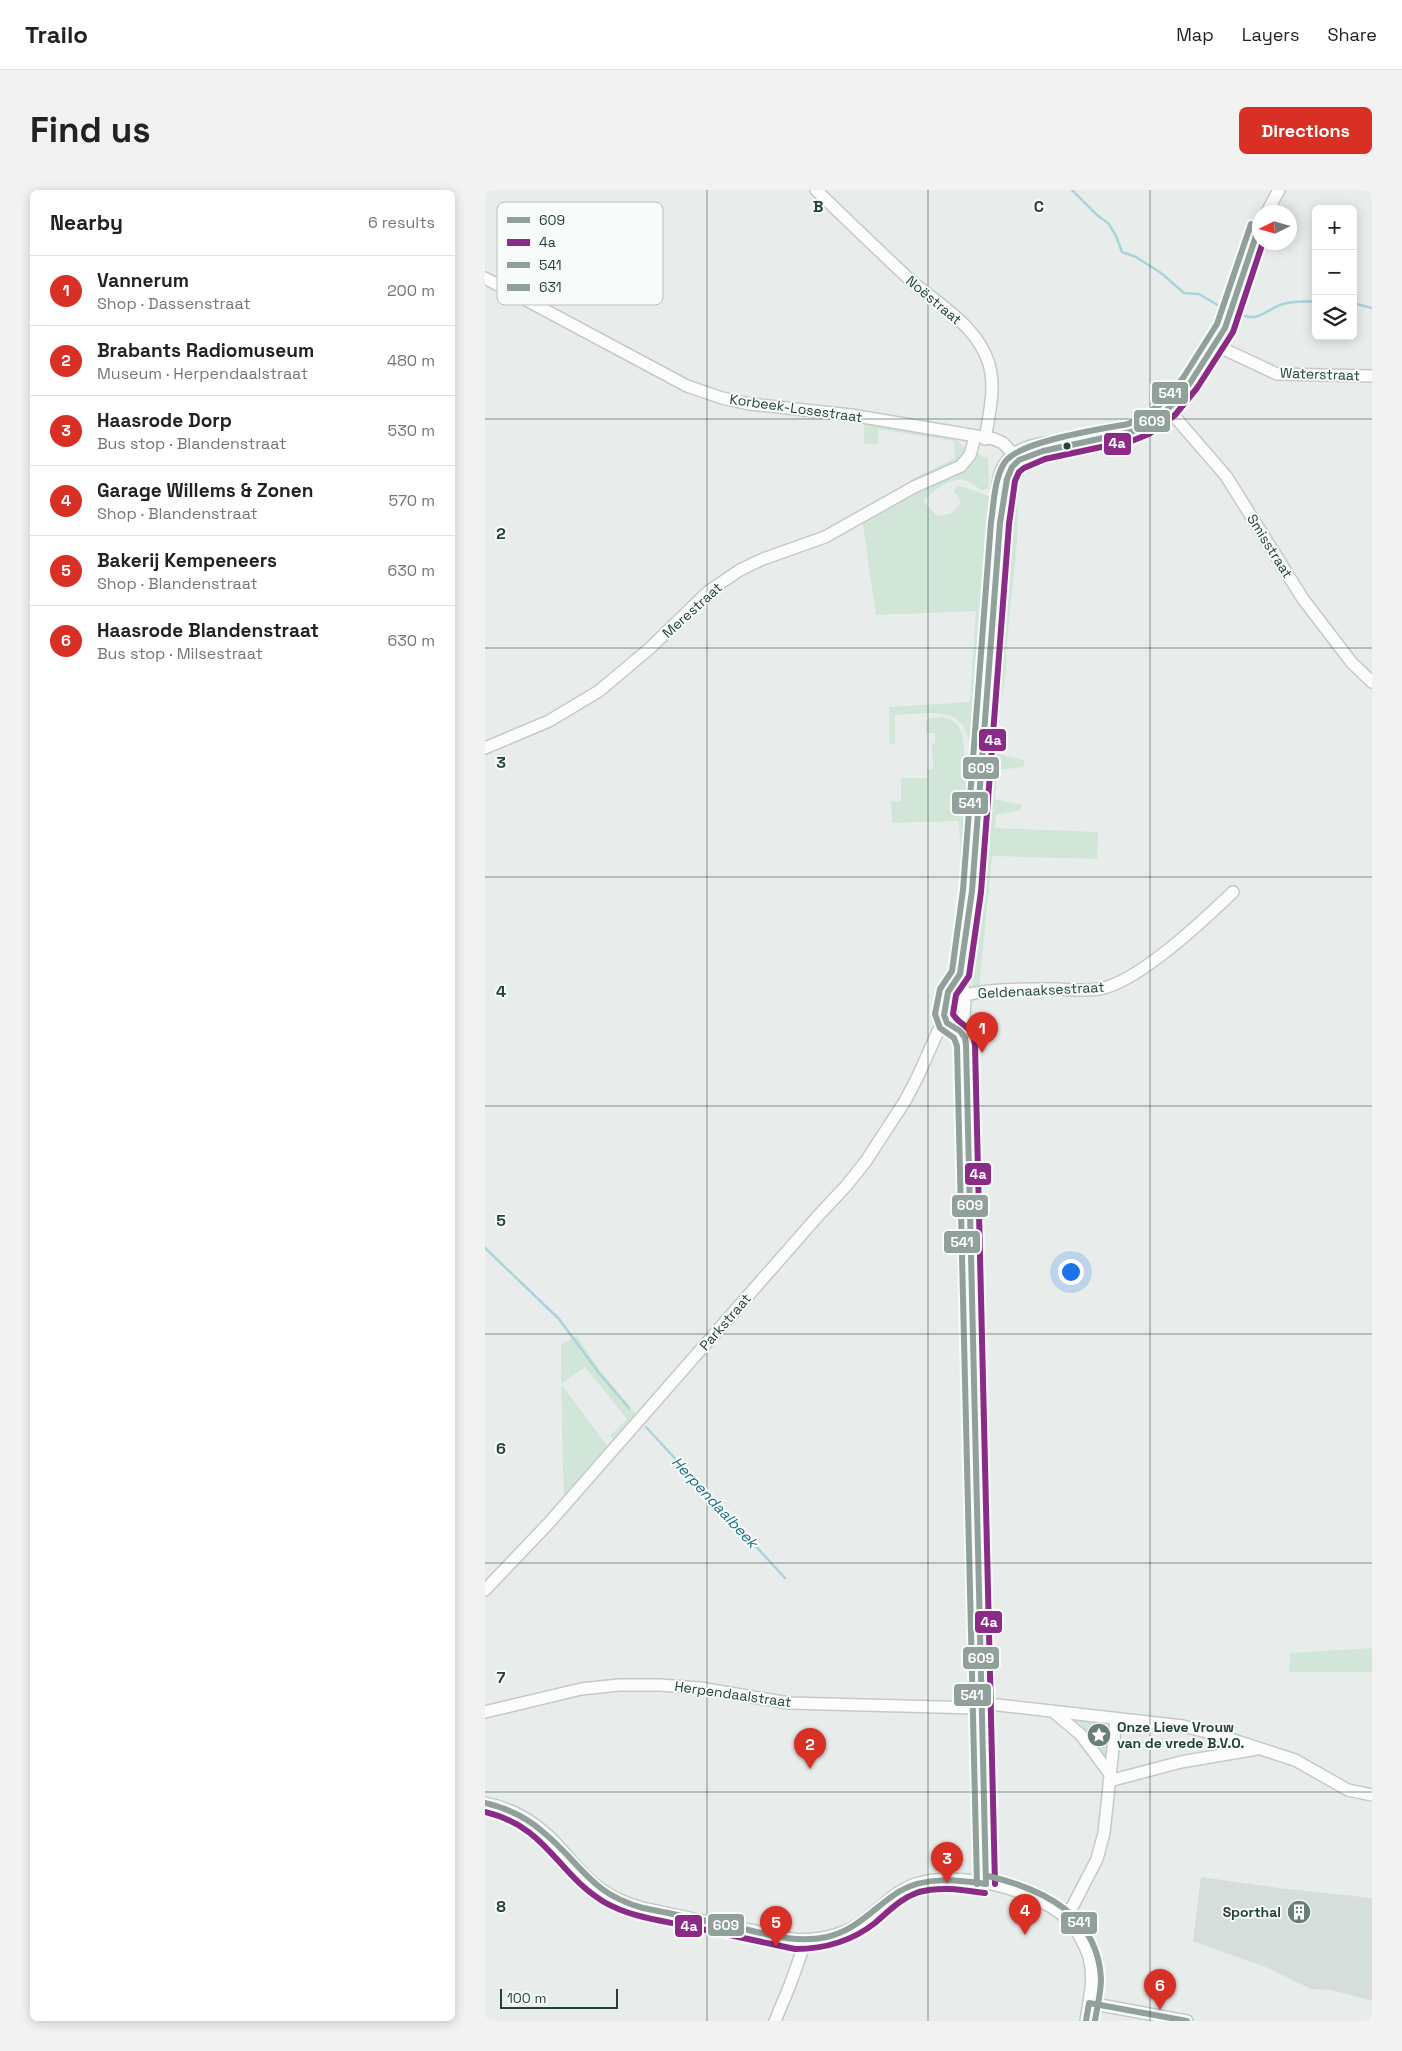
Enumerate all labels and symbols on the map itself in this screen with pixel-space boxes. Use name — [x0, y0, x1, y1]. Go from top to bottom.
text: B — [813, 196, 823, 217]
text: C — [1034, 196, 1044, 217]
legend — [497, 202, 663, 305]
north arrow — [1252, 205, 1297, 250]
text: 609 — [539, 211, 565, 229]
text: 4a — [539, 233, 556, 251]
text: 541 — [539, 256, 562, 274]
street label: Noëstraat — [903, 272, 965, 328]
text: 631 — [539, 278, 562, 296]
street label: Waterstraat — [1280, 364, 1360, 384]
line badge: 541 — [1151, 381, 1189, 405]
text: 541 — [1158, 384, 1182, 402]
street label: Korbeek-Losestraat — [728, 390, 864, 426]
line badge: 609 — [1133, 409, 1171, 433]
text: 609 — [1139, 412, 1165, 430]
line badge: 4a — [1103, 432, 1132, 456]
text: 4a — [1109, 434, 1126, 452]
unlabelled marker — [1062, 441, 1072, 451]
street label: Smisstraat — [1243, 511, 1297, 581]
text: 2 — [496, 523, 506, 544]
street label: Merestraat — [658, 578, 726, 642]
line badge: 4a — [978, 728, 1007, 752]
text: 4a — [985, 731, 1002, 749]
text: 3 — [496, 752, 506, 773]
line badge: 609 — [962, 756, 1000, 780]
text: 609 — [968, 759, 994, 777]
line badge: 541 — [951, 791, 989, 815]
text: 541 — [958, 794, 982, 812]
street label: Geldenaaksestraat — [977, 978, 1105, 1002]
text: 4 — [496, 981, 506, 1002]
pin: 1 — [966, 1012, 998, 1053]
line badge: 4a — [964, 1162, 992, 1186]
text: 4a — [970, 1165, 987, 1183]
line badge: 609 — [951, 1194, 989, 1218]
text: 609 — [957, 1196, 983, 1214]
text: 5 — [496, 1210, 506, 1231]
line badge: 541 — [943, 1230, 981, 1254]
text: 541 — [950, 1233, 974, 1251]
your location — [1058, 1259, 1084, 1285]
street label: Parkstraat — [695, 1290, 755, 1354]
text: 6 — [496, 1438, 506, 1459]
water label: Herpendaalbeek — [668, 1452, 764, 1553]
line badge: 4a — [974, 1610, 1003, 1634]
text: 4a — [981, 1613, 998, 1631]
line badge: 609 — [962, 1646, 1000, 1670]
text: 609 — [968, 1649, 994, 1667]
text: 7 — [497, 1667, 506, 1688]
street label: Herpendaalstraat — [673, 1677, 793, 1711]
line badge: 541 — [953, 1683, 992, 1707]
text: 541 — [960, 1686, 984, 1704]
place label: Onze Lieve Vrouw van de vrede B.V.O. — [1117, 1718, 1245, 1752]
place icon: Onze Lieve Vrouw van de vrede B.V.O. — [1086, 1722, 1112, 1748]
pin: 2 — [794, 1728, 826, 1769]
pin: 3 — [931, 1842, 963, 1883]
pin: 4 — [1009, 1894, 1041, 1935]
text: 8 — [496, 1896, 506, 1917]
building icon: Sporthal — [1286, 1899, 1312, 1925]
place label: Sporthal — [1223, 1903, 1281, 1921]
pin: 5 — [760, 1906, 792, 1947]
line badge: 541 — [1060, 1911, 1098, 1935]
line badge: 609 — [707, 1913, 745, 1937]
text: 541 — [1067, 1913, 1091, 1931]
line badge: 4a — [674, 1914, 703, 1938]
text: 609 — [713, 1916, 739, 1934]
text: 4a — [681, 1917, 698, 1935]
pin: 6 — [1144, 1969, 1176, 2010]
scale bar — [500, 1986, 617, 2009]

